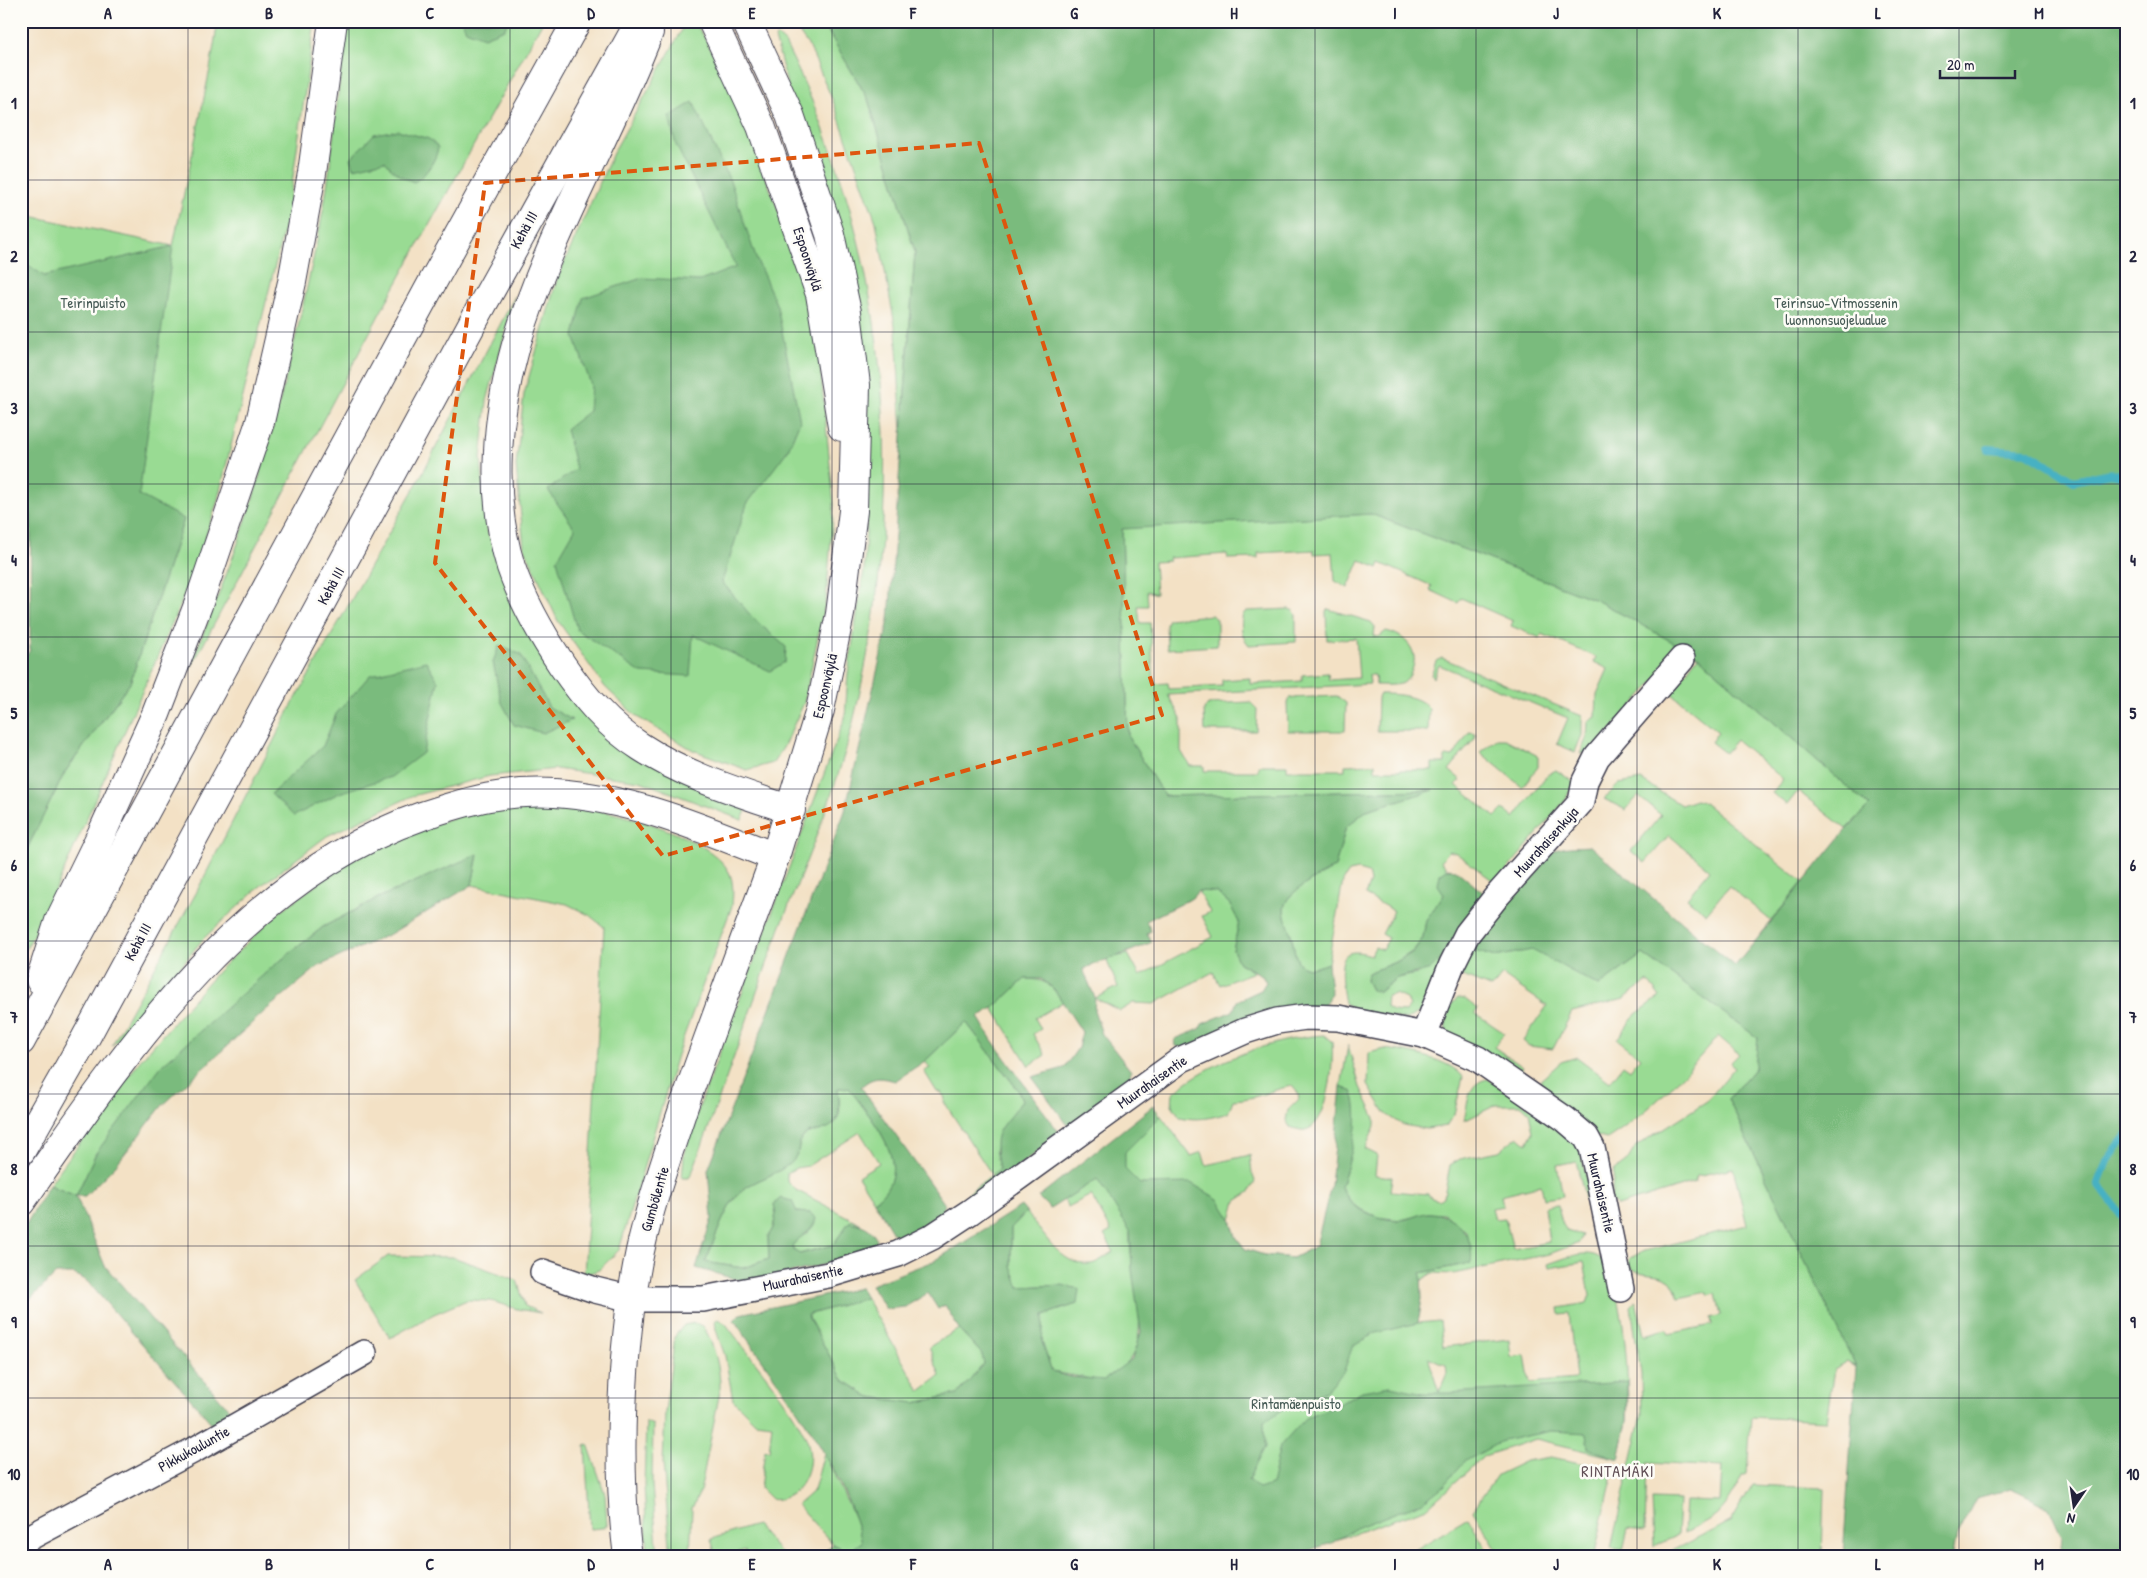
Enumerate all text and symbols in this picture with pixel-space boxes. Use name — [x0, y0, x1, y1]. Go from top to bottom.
text: A — [104, 2, 112, 24]
text: B — [265, 2, 273, 24]
text: C — [426, 2, 435, 24]
text: D — [587, 2, 595, 24]
text: E — [748, 2, 756, 24]
text: F — [909, 2, 917, 24]
text: G — [1070, 2, 1078, 24]
text: H — [1230, 2, 1238, 24]
text: I — [1393, 2, 1397, 24]
text: J — [1553, 2, 1559, 24]
text: K — [1713, 2, 1722, 24]
text: L — [1875, 2, 1881, 24]
text: M — [2034, 2, 2044, 24]
scale bar — [1940, 48, 2014, 80]
text: 20 m — [1947, 54, 1974, 75]
text: 1 — [11, 92, 17, 114]
text: 1 — [2130, 92, 2136, 114]
street label: Kehä III — [505, 207, 542, 252]
street label: Espoonväylä — [788, 224, 829, 293]
text: 2 — [10, 245, 18, 267]
text: 2 — [2129, 245, 2137, 267]
park label: Teirinpuisto — [60, 292, 126, 313]
park label: Teirinsuo-Vitmossenin luonnonsuojelualue — [1774, 292, 1898, 330]
text: 3 — [10, 397, 18, 419]
text: 3 — [2129, 397, 2137, 419]
text: 4 — [11, 549, 17, 571]
text: 4 — [2130, 549, 2136, 571]
street label: Kehä III — [312, 563, 349, 608]
street label: Espoonväylä — [807, 651, 842, 720]
text: 5 — [11, 702, 18, 724]
text: 5 — [2130, 702, 2137, 724]
street label: Muurahaisenkuja — [1508, 802, 1583, 881]
text: 6 — [11, 854, 18, 876]
text: 6 — [2130, 854, 2137, 876]
street label: Kehä III — [119, 919, 156, 964]
text: 7 — [9, 1006, 18, 1028]
text: 7 — [2128, 1006, 2137, 1028]
street label: Muurahaisentie — [1112, 1050, 1191, 1113]
street label: Muurahaisentie — [1582, 1151, 1621, 1235]
text: 8 — [11, 1158, 18, 1180]
text: 8 — [2130, 1158, 2137, 1180]
street label: Gumbölentie — [635, 1164, 674, 1234]
street label: Muurahaisentie — [761, 1259, 845, 1296]
text: 9 — [11, 1311, 17, 1333]
text: 9 — [2130, 1311, 2136, 1333]
park label: Rintamäenpuisto — [1251, 1393, 1341, 1414]
street label: Pikkukouluntie — [154, 1420, 233, 1477]
district label: RINTAMÄKI — [1581, 1460, 1655, 1482]
text: 10 — [8, 1463, 20, 1485]
text: 10 — [2127, 1463, 2139, 1485]
north arrow — [2050, 1480, 2100, 1530]
text: N — [2065, 1509, 2077, 1529]
text: A — [104, 1553, 112, 1575]
text: B — [265, 1553, 273, 1575]
text: C — [426, 1553, 435, 1575]
text: D — [587, 1553, 595, 1575]
text: E — [748, 1553, 756, 1575]
text: F — [909, 1553, 917, 1575]
text: G — [1070, 1553, 1078, 1575]
text: H — [1230, 1553, 1238, 1575]
text: I — [1393, 1553, 1397, 1575]
text: J — [1553, 1553, 1559, 1575]
text: K — [1713, 1553, 1722, 1575]
text: L — [1875, 1553, 1881, 1575]
text: M — [2034, 1553, 2044, 1575]

